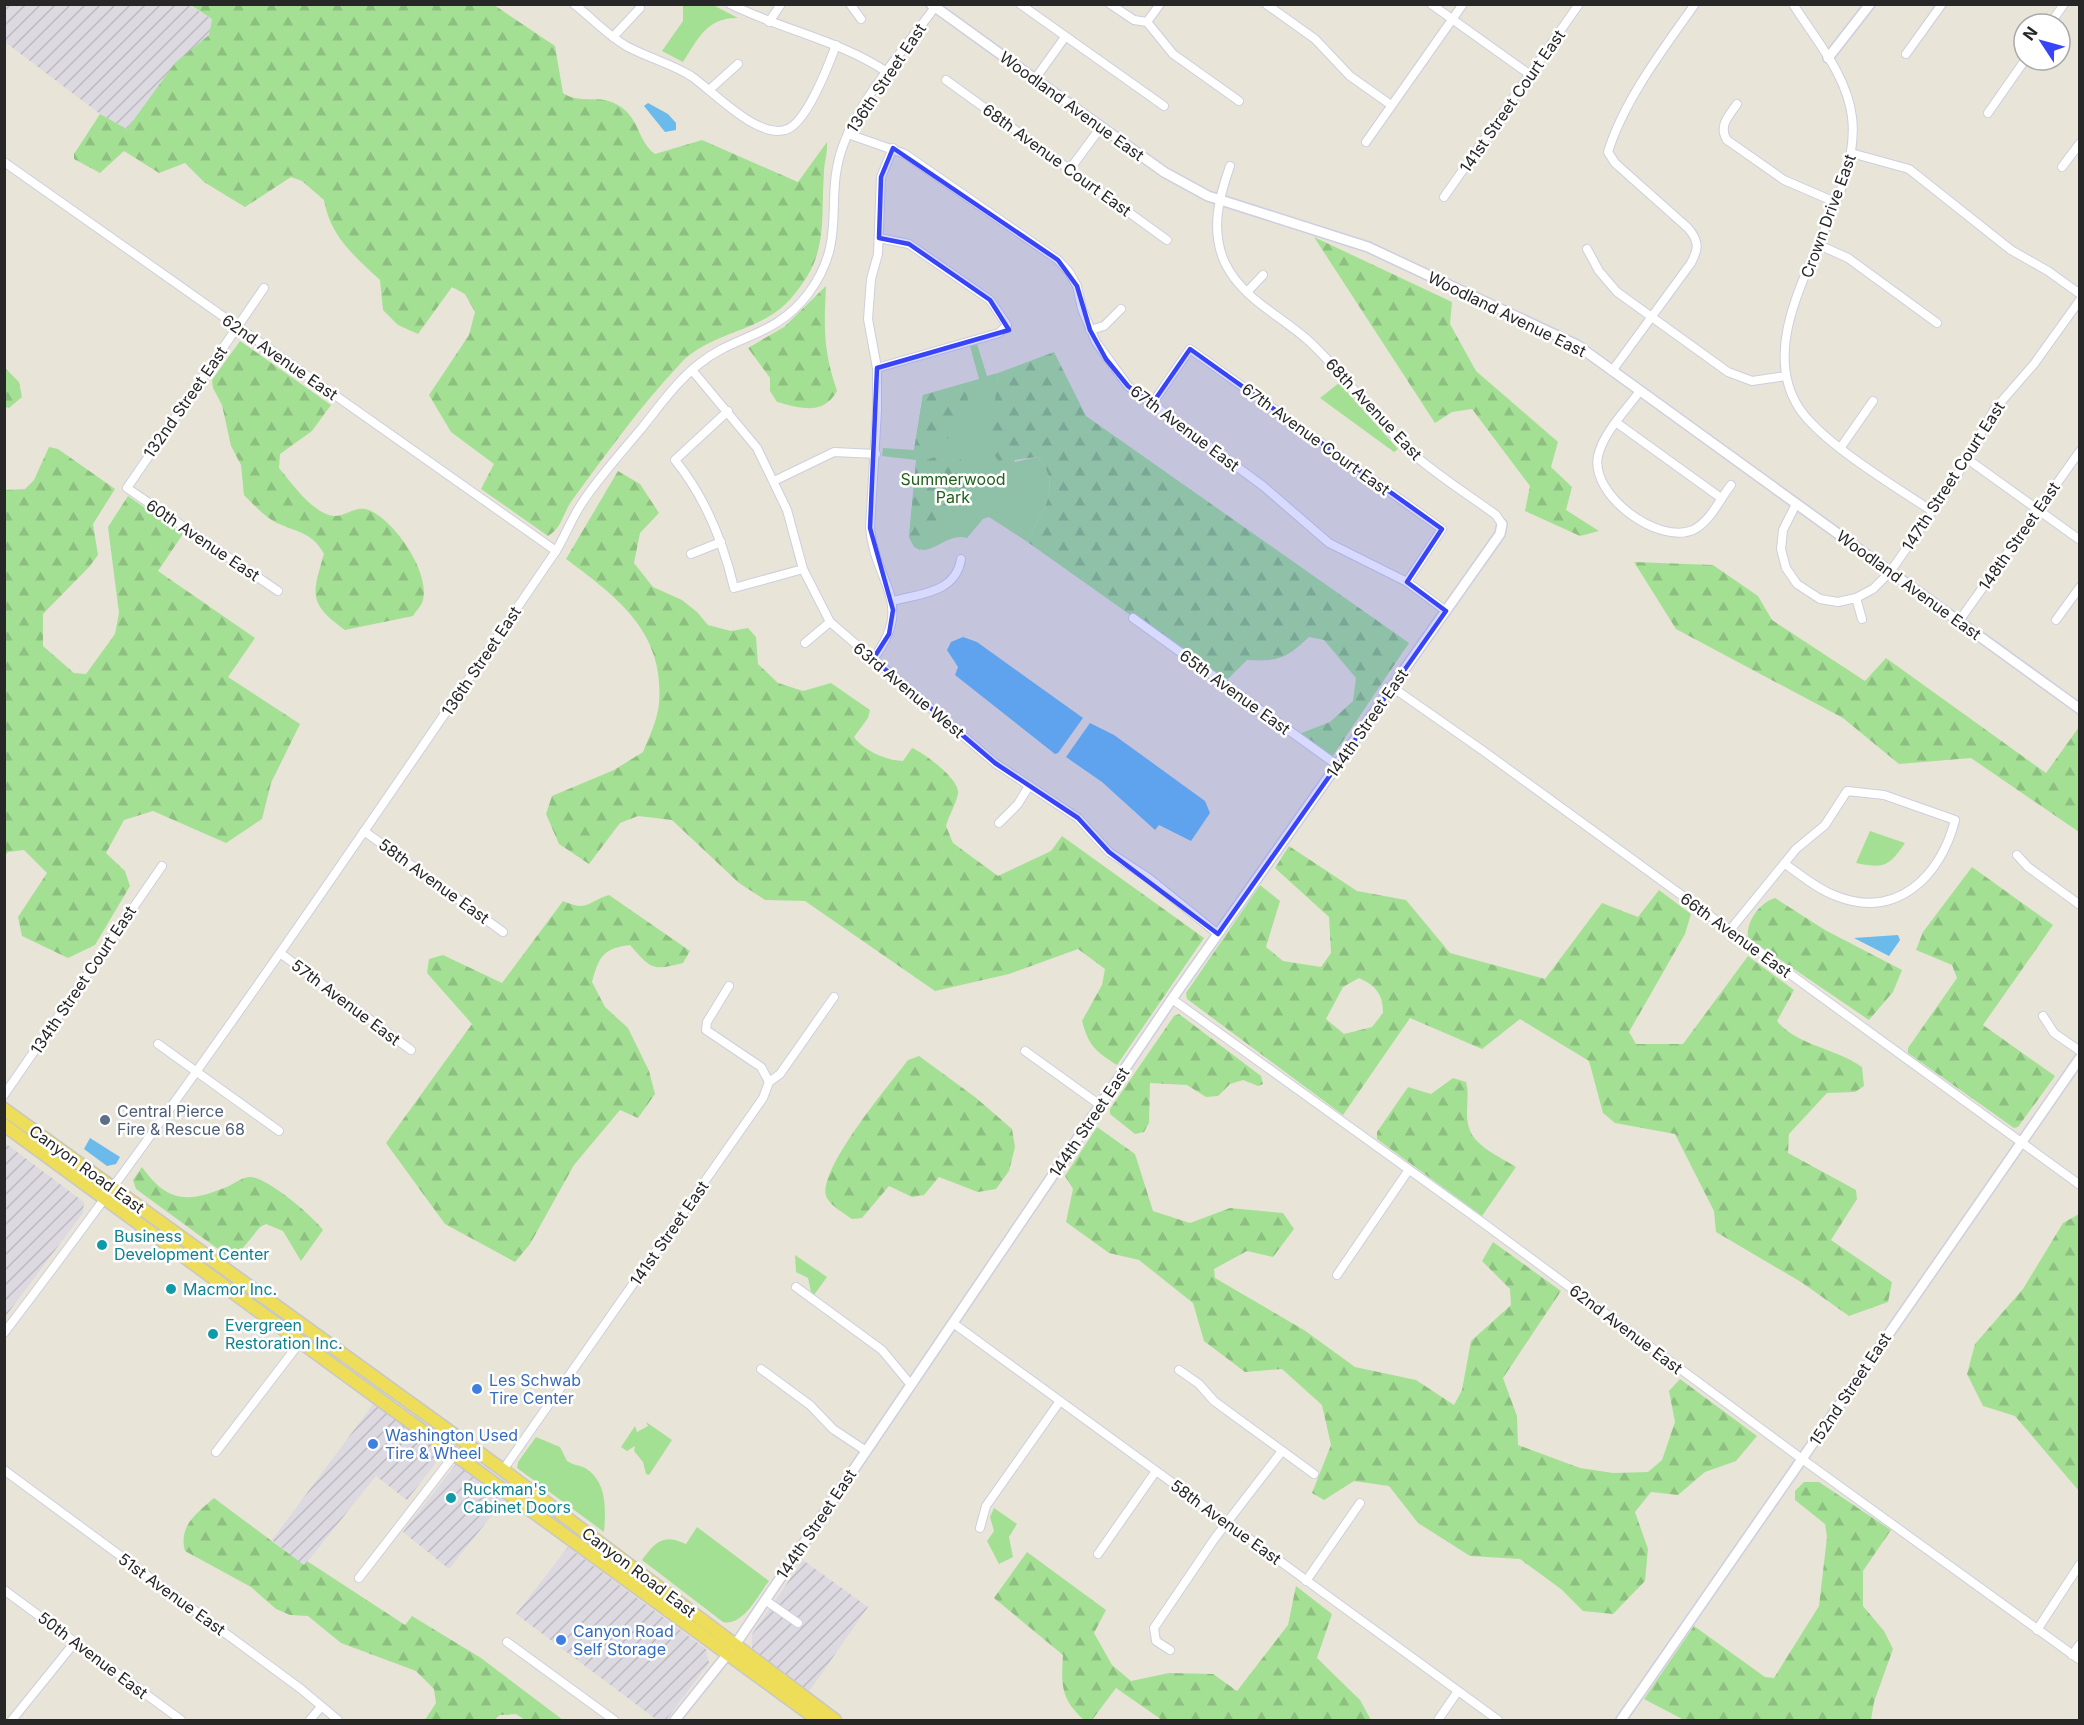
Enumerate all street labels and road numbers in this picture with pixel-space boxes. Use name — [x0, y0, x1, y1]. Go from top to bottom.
street label: 136th Street East — [842, 20, 930, 136]
street label: 141st Street Court East — [1455, 26, 1569, 176]
street label: Woodland Avenue East — [996, 47, 1148, 165]
street label: 68th Avenue Court East — [979, 99, 1135, 221]
street label: Crown Drive East — [1796, 151, 1860, 281]
street label: Woodland Avenue East — [1425, 267, 1589, 361]
street label: 62nd Avenue East — [218, 310, 342, 404]
street label: 132nd Street East — [139, 342, 231, 462]
street label: 68th Avenue East — [1322, 354, 1426, 464]
street label: 67th Avenue Court East — [1238, 379, 1394, 499]
street label: 67th Avenue East — [1127, 381, 1243, 475]
street label: 147th Street Court East — [1897, 398, 2009, 554]
street label: 148th Street East — [1974, 478, 2064, 594]
street label: 60th Avenue East — [143, 495, 263, 585]
street label: Woodland Avenue East — [1833, 526, 1985, 644]
street label: 136th Street East — [437, 603, 525, 719]
street label: 63rd Avenue West — [850, 638, 968, 742]
street label: 65th Avenue East — [1176, 645, 1294, 739]
street label: 144th Street East — [1322, 665, 1412, 781]
street label: 58th Avenue East — [375, 834, 493, 928]
street label: 66th Avenue East — [1677, 888, 1795, 982]
street label: 134th Street Court East — [26, 902, 140, 1058]
street label: 57th Avenue East — [288, 955, 404, 1049]
street label: 144th Street East — [1045, 1063, 1133, 1181]
street label: Canyon Road East — [26, 1120, 148, 1218]
street label: 141st Street East — [625, 1177, 713, 1289]
street label: 62nd Avenue East — [1566, 1280, 1686, 1378]
street label: 152nd Street East — [1805, 1329, 1895, 1449]
street label: 144th Street East — [772, 1465, 860, 1583]
street label: 58th Avenue East — [1167, 1475, 1285, 1569]
street label: Canyon Road East — [578, 1523, 700, 1621]
street label: 51st Avenue East — [115, 1548, 229, 1640]
street label: 50th Avenue East — [34, 1607, 152, 1703]

